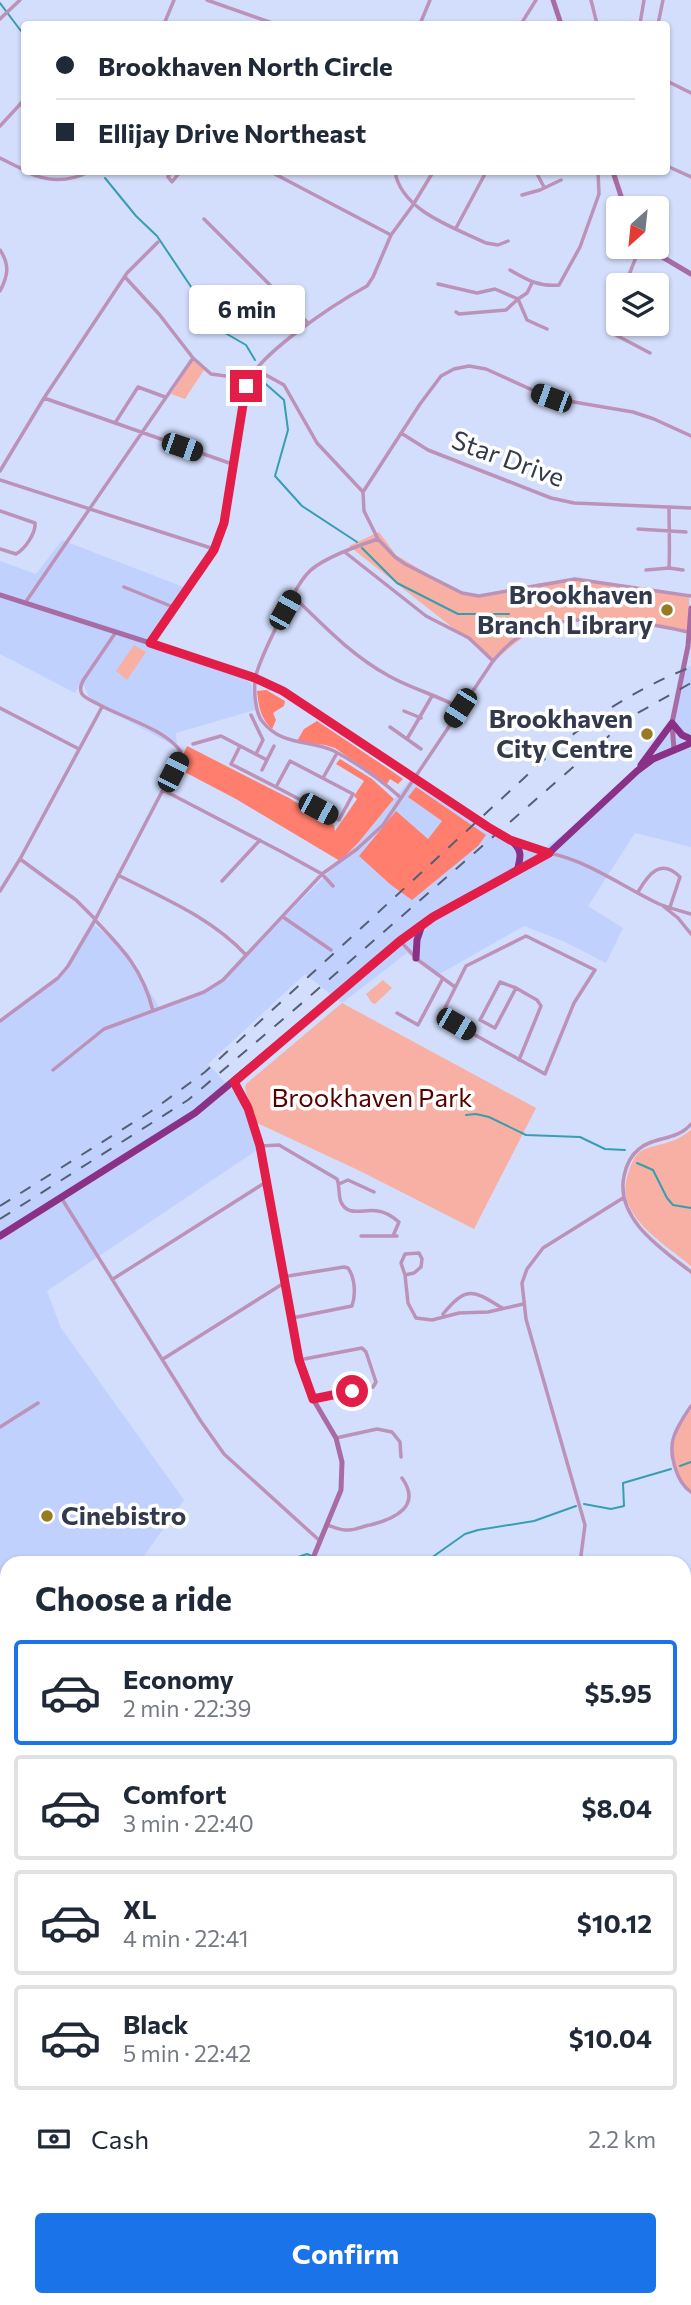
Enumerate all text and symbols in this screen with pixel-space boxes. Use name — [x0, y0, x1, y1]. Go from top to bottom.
text: Brookhaven North Circle — [98, 50, 393, 81]
text: Ellijay Drive Northeast — [98, 117, 366, 148]
north arrow — [606, 196, 668, 259]
map controls — [606, 196, 669, 336]
button: layers — [606, 273, 669, 336]
callout: 6 min — [188, 284, 304, 334]
text: 6 min — [218, 295, 276, 323]
route end — [230, 370, 262, 402]
car — [528, 381, 575, 415]
street label: Star Drive — [448, 423, 569, 492]
car — [159, 430, 206, 464]
place label: Brookhaven Branch Library — [477, 578, 653, 639]
car — [266, 587, 305, 633]
marker: Brookhaven Branch Library — [659, 602, 675, 618]
car — [440, 685, 481, 731]
place label: Brookhaven City Centre — [489, 702, 633, 763]
marker: Brookhaven City Centre — [639, 726, 655, 742]
car — [155, 749, 192, 795]
car — [295, 790, 342, 828]
car — [433, 1004, 480, 1044]
park label: Brookhaven Park — [272, 1081, 472, 1112]
route start — [336, 1375, 368, 1407]
place label: Cinebistro — [61, 1499, 186, 1530]
marker: Cinebistro — [39, 1508, 55, 1524]
text: Choose a ride — [35, 1578, 232, 1618]
icon: car — [39, 1661, 102, 1724]
text: Economy — [123, 1663, 234, 1694]
text: $5.95 — [585, 1677, 652, 1708]
text: 2 min · 22:39 — [123, 1694, 252, 1722]
icon: car — [39, 1776, 102, 1839]
text: Comfort — [123, 1778, 226, 1809]
text: $8.04 — [582, 1792, 652, 1823]
text: 3 min · 22:40 — [123, 1809, 254, 1837]
icon: car — [39, 1891, 102, 1954]
text: XL — [123, 1893, 157, 1924]
text: $10.12 — [577, 1907, 652, 1938]
text: 4 min · 22:41 — [123, 1924, 248, 1952]
icon: car — [39, 2006, 102, 2069]
text: Black — [123, 2008, 189, 2039]
text: $10.04 — [569, 2022, 652, 2053]
text: 5 min · 22:42 — [123, 2039, 251, 2067]
icon: cash — [35, 2120, 73, 2158]
text: Cash — [91, 2123, 149, 2154]
text: 2.2 km — [588, 2125, 656, 2153]
button: Confirm — [35, 2213, 656, 2293]

